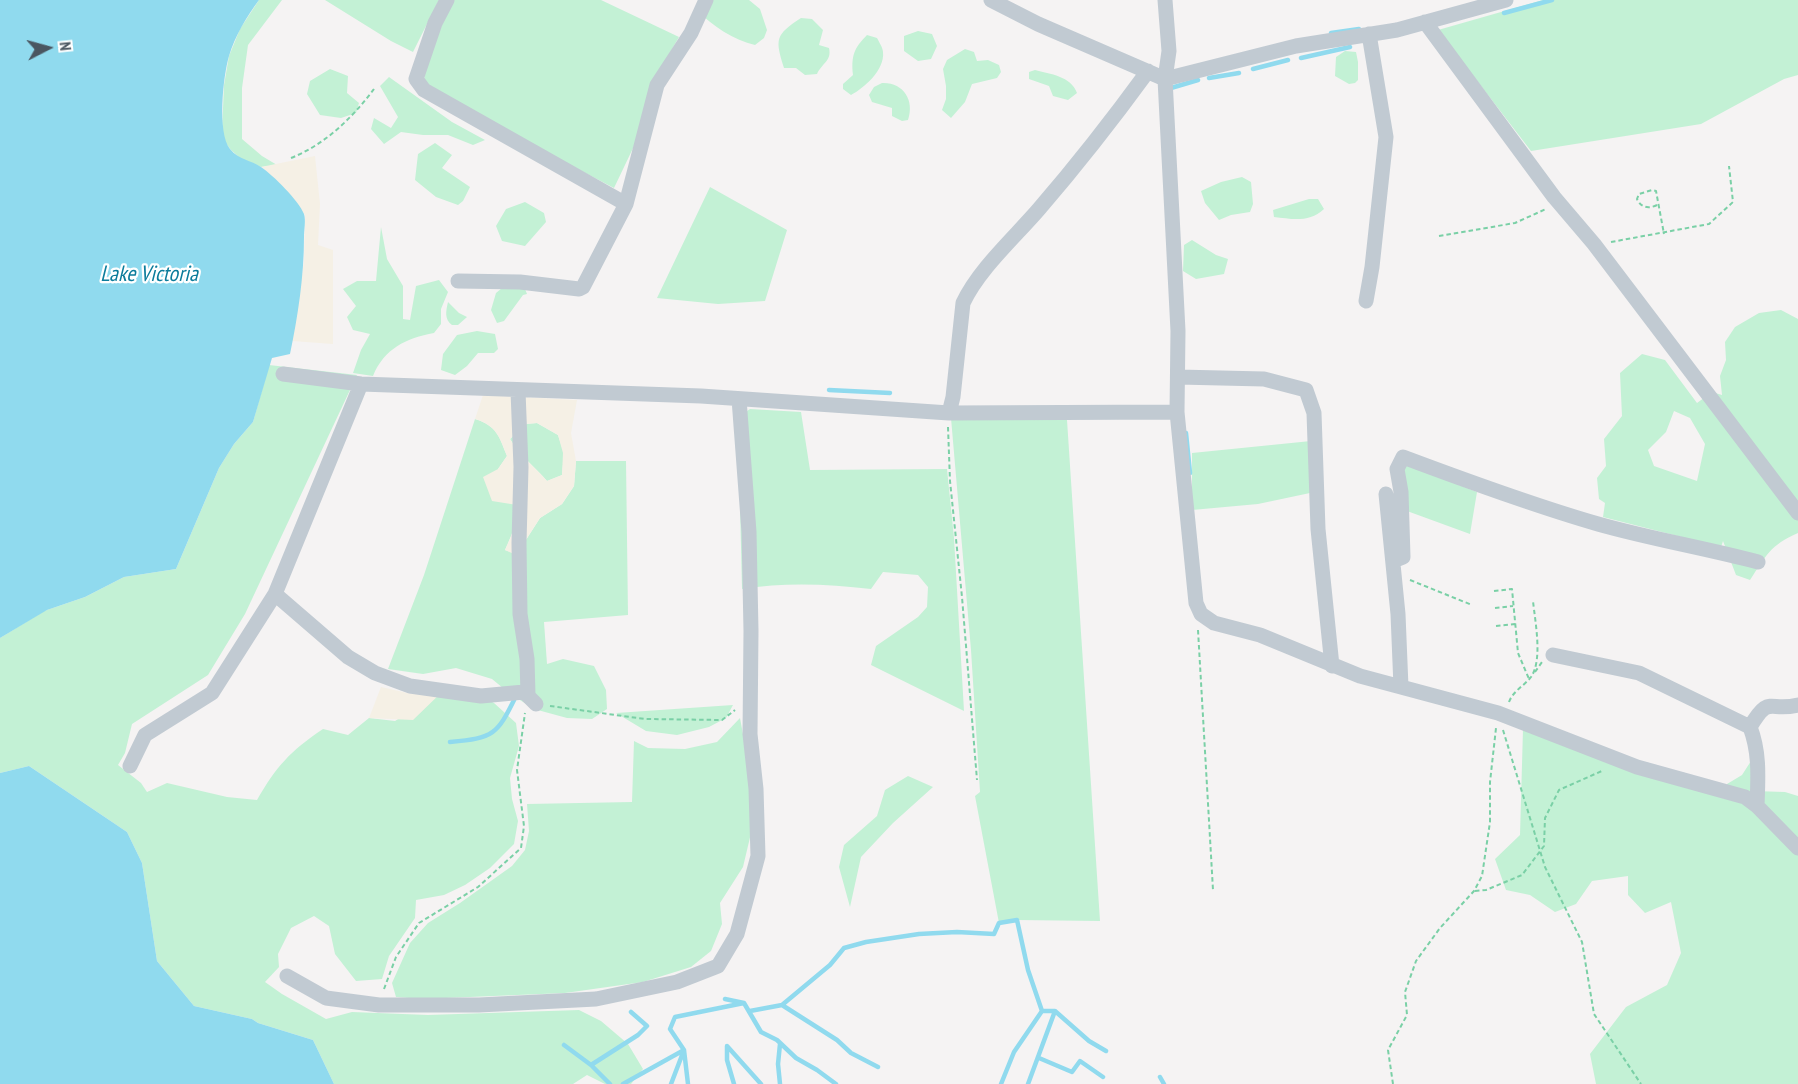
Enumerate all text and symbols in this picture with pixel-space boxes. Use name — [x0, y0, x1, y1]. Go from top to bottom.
north arrow — [18, 18, 78, 78]
text: N — [56, 41, 76, 51]
water label: Lake Victoria — [100, 262, 198, 288]

